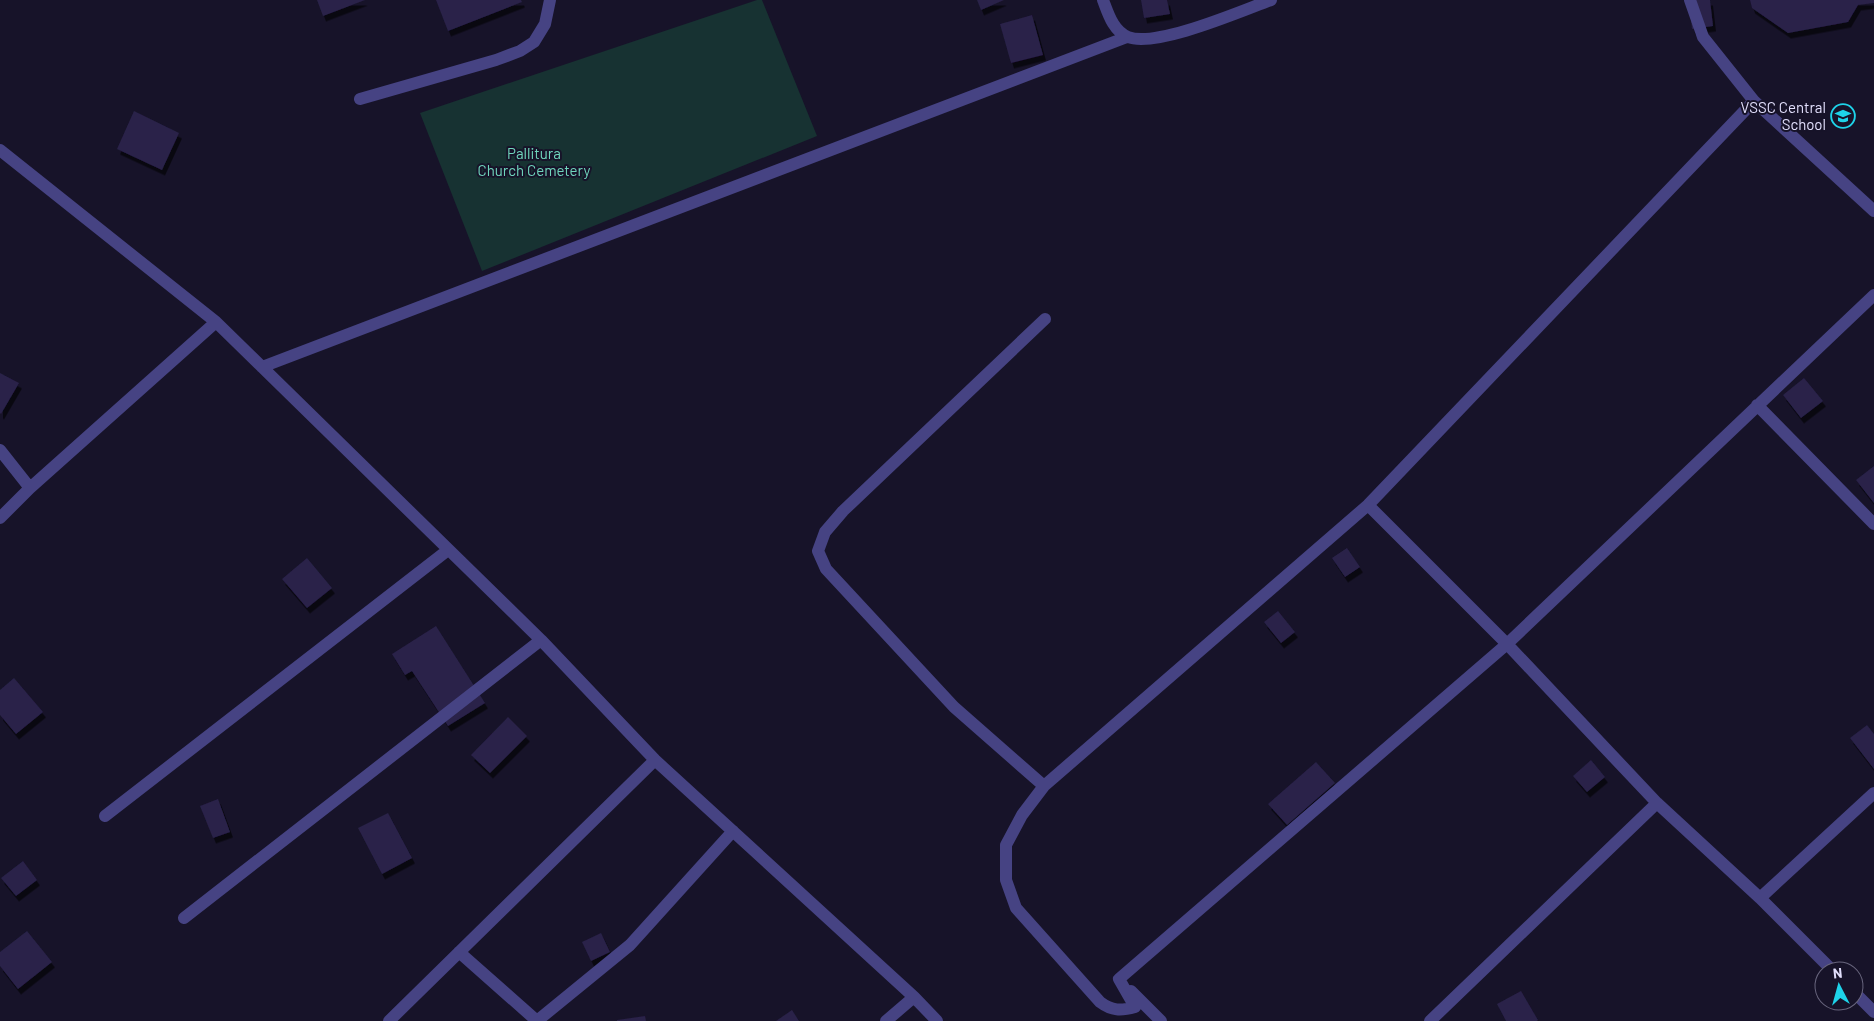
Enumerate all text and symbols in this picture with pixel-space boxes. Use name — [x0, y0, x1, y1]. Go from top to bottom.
place label: VSSC Central School — [1740, 98, 1826, 133]
school or university icon: VSSC Central School — [1830, 103, 1856, 129]
park label: Pallitura Church Cemetery — [478, 144, 590, 179]
north arrow — [1814, 961, 1864, 1011]
text: N — [1832, 964, 1843, 982]

